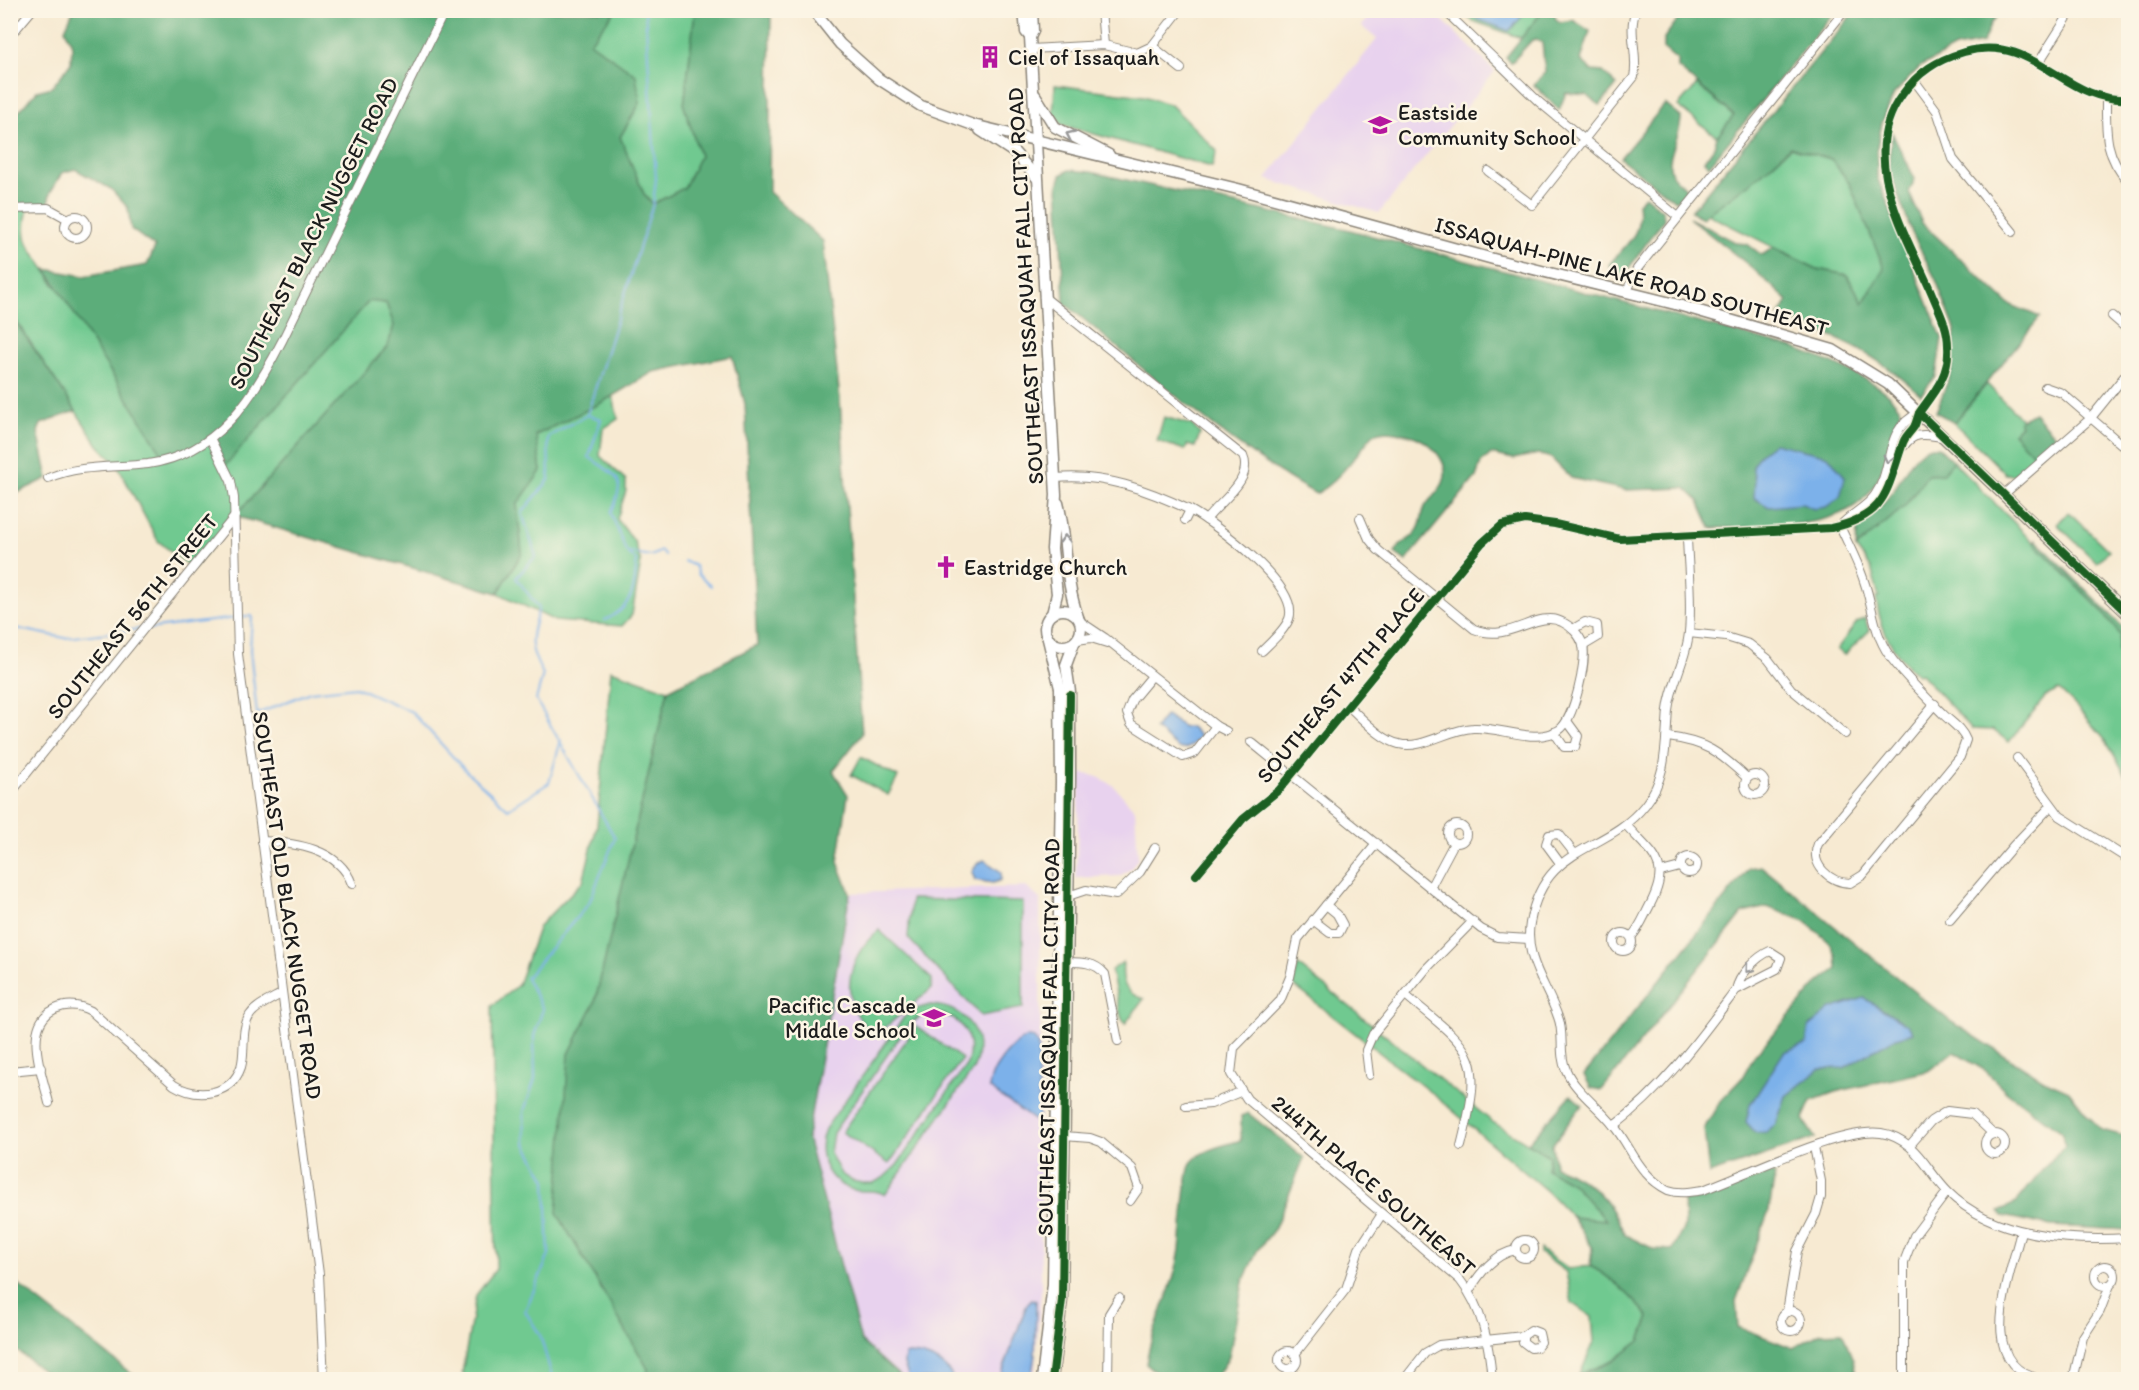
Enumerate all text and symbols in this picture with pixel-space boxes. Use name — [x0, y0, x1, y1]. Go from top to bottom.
building icon: Ciel of Issaquah — [977, 44, 1003, 70]
place label: Ciel of Issaquah — [1008, 44, 1160, 71]
street label: SOUTHEAST BLACK NUGGET ROAD — [223, 73, 404, 394]
street label: SOUTHEAST ISSAQUAH FALL CITY ROAD — [1002, 87, 1049, 485]
place label: Eastside Community School — [1398, 99, 1576, 151]
school or university icon: Eastside Community School — [1367, 112, 1393, 138]
one-way arrow — [1065, 131, 1076, 143]
street label: ISSAQUAH-PINE LAKE ROAD SOUTHEAST — [1432, 211, 1832, 342]
one-way arrow — [1883, 454, 1896, 464]
street label: SOUTHEAST 56TH STREET — [41, 507, 224, 725]
one-way arrow — [1058, 535, 1071, 544]
church icon: Eastridge Church — [933, 554, 959, 580]
place label: Eastridge Church — [964, 554, 1128, 581]
street label: SOUTHEAST 47TH PLACE — [1251, 582, 1430, 789]
street label: SOUTHEAST OLD BLACK NUGGET ROAD — [247, 709, 328, 1101]
street label: SOUTHEAST ISSAQUAH FALL CITY ROAD — [1032, 838, 1065, 1236]
one-way arrow — [1745, 962, 1756, 973]
place label: Pacific Cascade Middle School — [768, 992, 916, 1044]
school or university icon: Pacific Cascade Middle School — [921, 1005, 947, 1031]
street label: 244TH PLACE SOUTHEAST — [1266, 1089, 1482, 1282]

